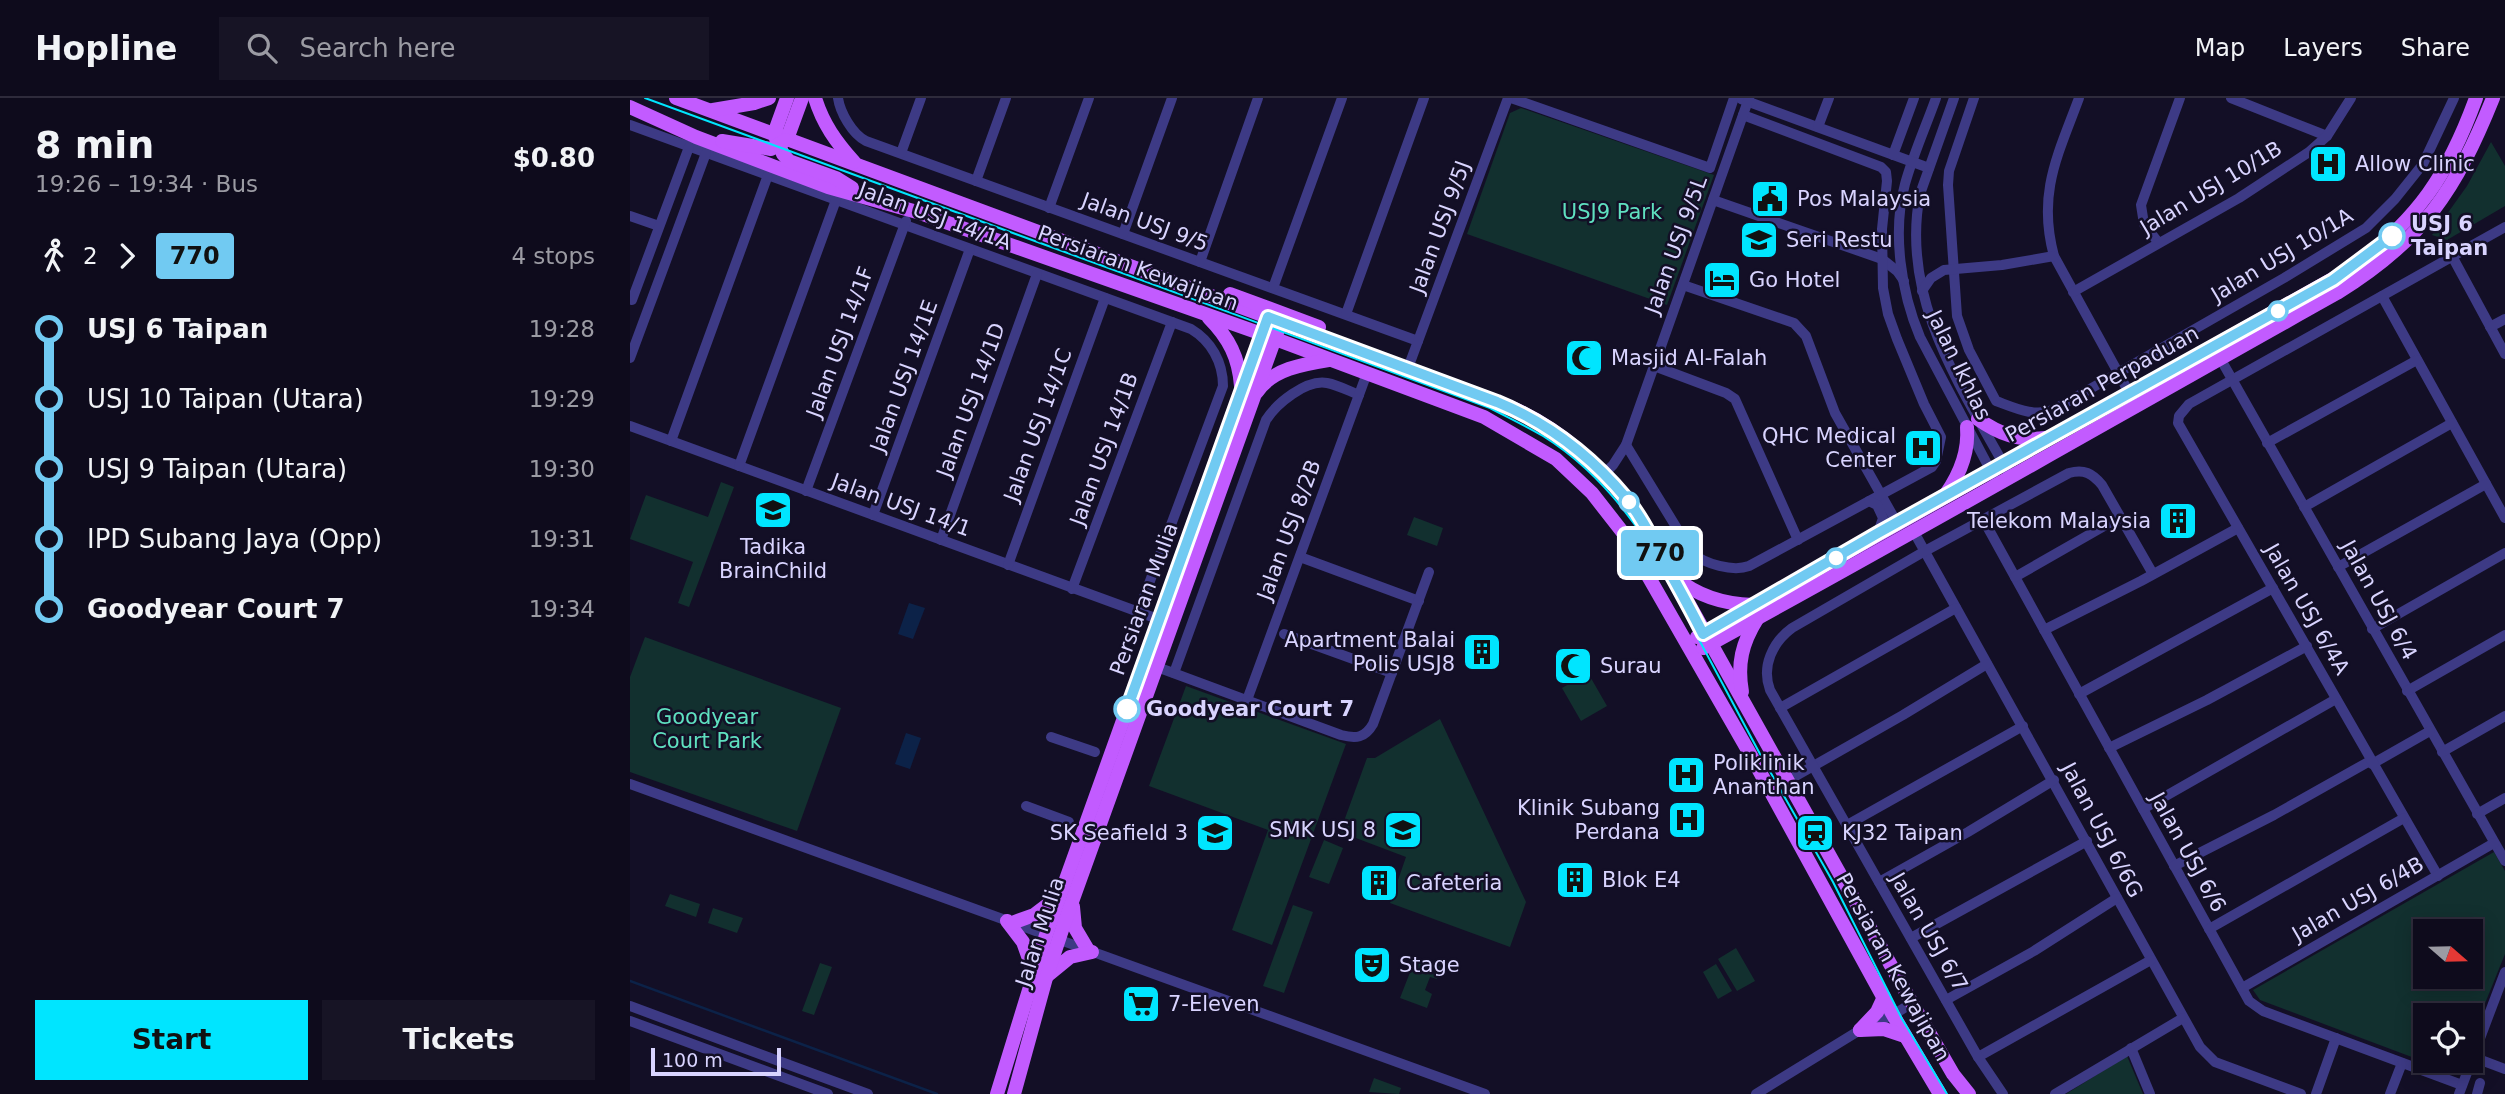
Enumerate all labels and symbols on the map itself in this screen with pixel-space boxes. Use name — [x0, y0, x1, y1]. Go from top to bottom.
street label: Jalan USJ 10/1B — [2134, 136, 2286, 241]
hospital icon: Allow Clinic — [2307, 143, 2349, 185]
place label: Allow Clinic — [2355, 152, 2475, 176]
street label: Jalan USJ 9/5J — [1404, 157, 1475, 298]
street label: Jalan USJ 9/5L — [1639, 173, 1712, 319]
street label: Jalan USJ 14/1A — [853, 177, 1015, 255]
public building icon: Pos Malaysia — [1749, 178, 1791, 220]
street label: Jalan USJ 9/5 — [1076, 187, 1212, 256]
place label: Pos Malaysia — [1797, 187, 1931, 211]
park label: USJ9 Park — [1562, 200, 1663, 224]
street label: Jalan USJ 10/1A — [2205, 203, 2358, 308]
place label: USJ 6 Taipan — [2411, 212, 2488, 260]
school or university icon: Seri Restu — [1738, 219, 1780, 261]
street label: Persiaran Kewajipan — [1035, 221, 1241, 315]
marker: USJ 6 Taipan — [2379, 223, 2405, 249]
place label: Seri Restu — [1786, 228, 1892, 252]
hotel icon: Go Hotel — [1701, 259, 1743, 301]
street label: Jalan USJ 14/1F — [801, 263, 878, 422]
place label: Go Hotel — [1749, 268, 1840, 292]
street label: Jalan USJ 14/1E — [865, 297, 943, 457]
unlabelled marker — [2268, 301, 2288, 321]
street label: Jalan Ikhlas — [1921, 304, 1996, 424]
street label: Jalan USJ 14/1D — [931, 319, 1010, 482]
street label: Persiaran Perpaduan — [2001, 321, 2203, 447]
mosque icon: Masjid Al-Falah — [1563, 337, 1605, 379]
street label: Jalan USJ 14/1C — [998, 345, 1077, 507]
place label: Masjid Al-Falah — [1611, 346, 1767, 370]
street label: Jalan USJ 14/1B — [1065, 369, 1143, 531]
place label: QHC Medical Center — [1762, 424, 1896, 472]
hospital icon: QHC Medical Center — [1902, 427, 1944, 469]
street label: Jalan USJ 8/2B — [1252, 457, 1326, 605]
street label: Jalan USJ 14/1 — [826, 468, 974, 541]
school or university icon: Tadika BrainChild — [752, 489, 794, 531]
unlabelled marker — [1619, 492, 1639, 512]
building icon: Telekom Malaysia — [2157, 500, 2199, 542]
place label: Telekom Malaysia — [1966, 509, 2151, 533]
street label: Persiaran Mulia — [1105, 519, 1183, 679]
line badge: 770 — [1620, 530, 1700, 576]
street label: Jalan USJ 6/4 — [2335, 534, 2422, 664]
place label: Tadika BrainChild — [719, 535, 827, 583]
street label: Jalan USJ 6/4A — [2259, 537, 2355, 679]
unlabelled marker — [1826, 548, 1846, 568]
place label: Apartment Balai Polis USJ8 — [1284, 628, 1455, 676]
building icon: Apartment Balai Polis USJ8 — [1461, 631, 1503, 673]
mosque icon: Surau — [1552, 645, 1594, 687]
place label: Surau — [1600, 654, 1661, 678]
marker: Goodyear Court 7 — [1114, 696, 1140, 722]
place label: Goodyear Court 7 — [1146, 697, 1354, 721]
park label: Goodyear Court Park — [652, 705, 763, 753]
place label: Poliklinik Ananthan — [1713, 751, 1815, 799]
hospital icon: Poliklinik Ananthan — [1665, 754, 1707, 796]
street label: Jalan USJ 6/6G — [2055, 757, 2148, 902]
street label: Jalan USJ 6/6 — [2144, 786, 2231, 916]
place label: Klinik Subang Perdana — [1517, 796, 1660, 844]
hospital icon: Klinik Subang Perdana — [1666, 799, 1708, 841]
school or university icon: SMK USJ 8 — [1382, 809, 1424, 851]
school or university icon: SK Seafield 3 — [1194, 812, 1236, 854]
station icon: KJ32 Taipan — [1794, 812, 1836, 854]
place label: SMK USJ 8 — [1269, 818, 1376, 842]
place label: SK Seafield 3 — [1050, 821, 1188, 845]
place label: KJ32 Taipan — [1842, 821, 1963, 845]
street label: Jalan USJ 6/4B — [2286, 852, 2428, 947]
building icon: Blok E4 — [1554, 859, 1596, 901]
building icon: Cafeteria — [1358, 862, 1400, 904]
street label: Jalan USJ 6/7 — [1884, 867, 1973, 996]
place label: Blok E4 — [1602, 868, 1681, 892]
street label: Persiaran Kewajipan — [1831, 869, 1955, 1065]
place label: Cafeteria — [1406, 871, 1502, 895]
street label: Jalan Mulia — [1010, 874, 1069, 992]
north arrow — [2413, 919, 2483, 989]
theatre icon: Stage — [1351, 944, 1393, 986]
place label: Stage — [1399, 953, 1460, 977]
supermarket icon: 7-Eleven — [1120, 983, 1162, 1025]
place label: 7-Eleven — [1168, 992, 1260, 1016]
scale bar — [651, 1045, 780, 1077]

